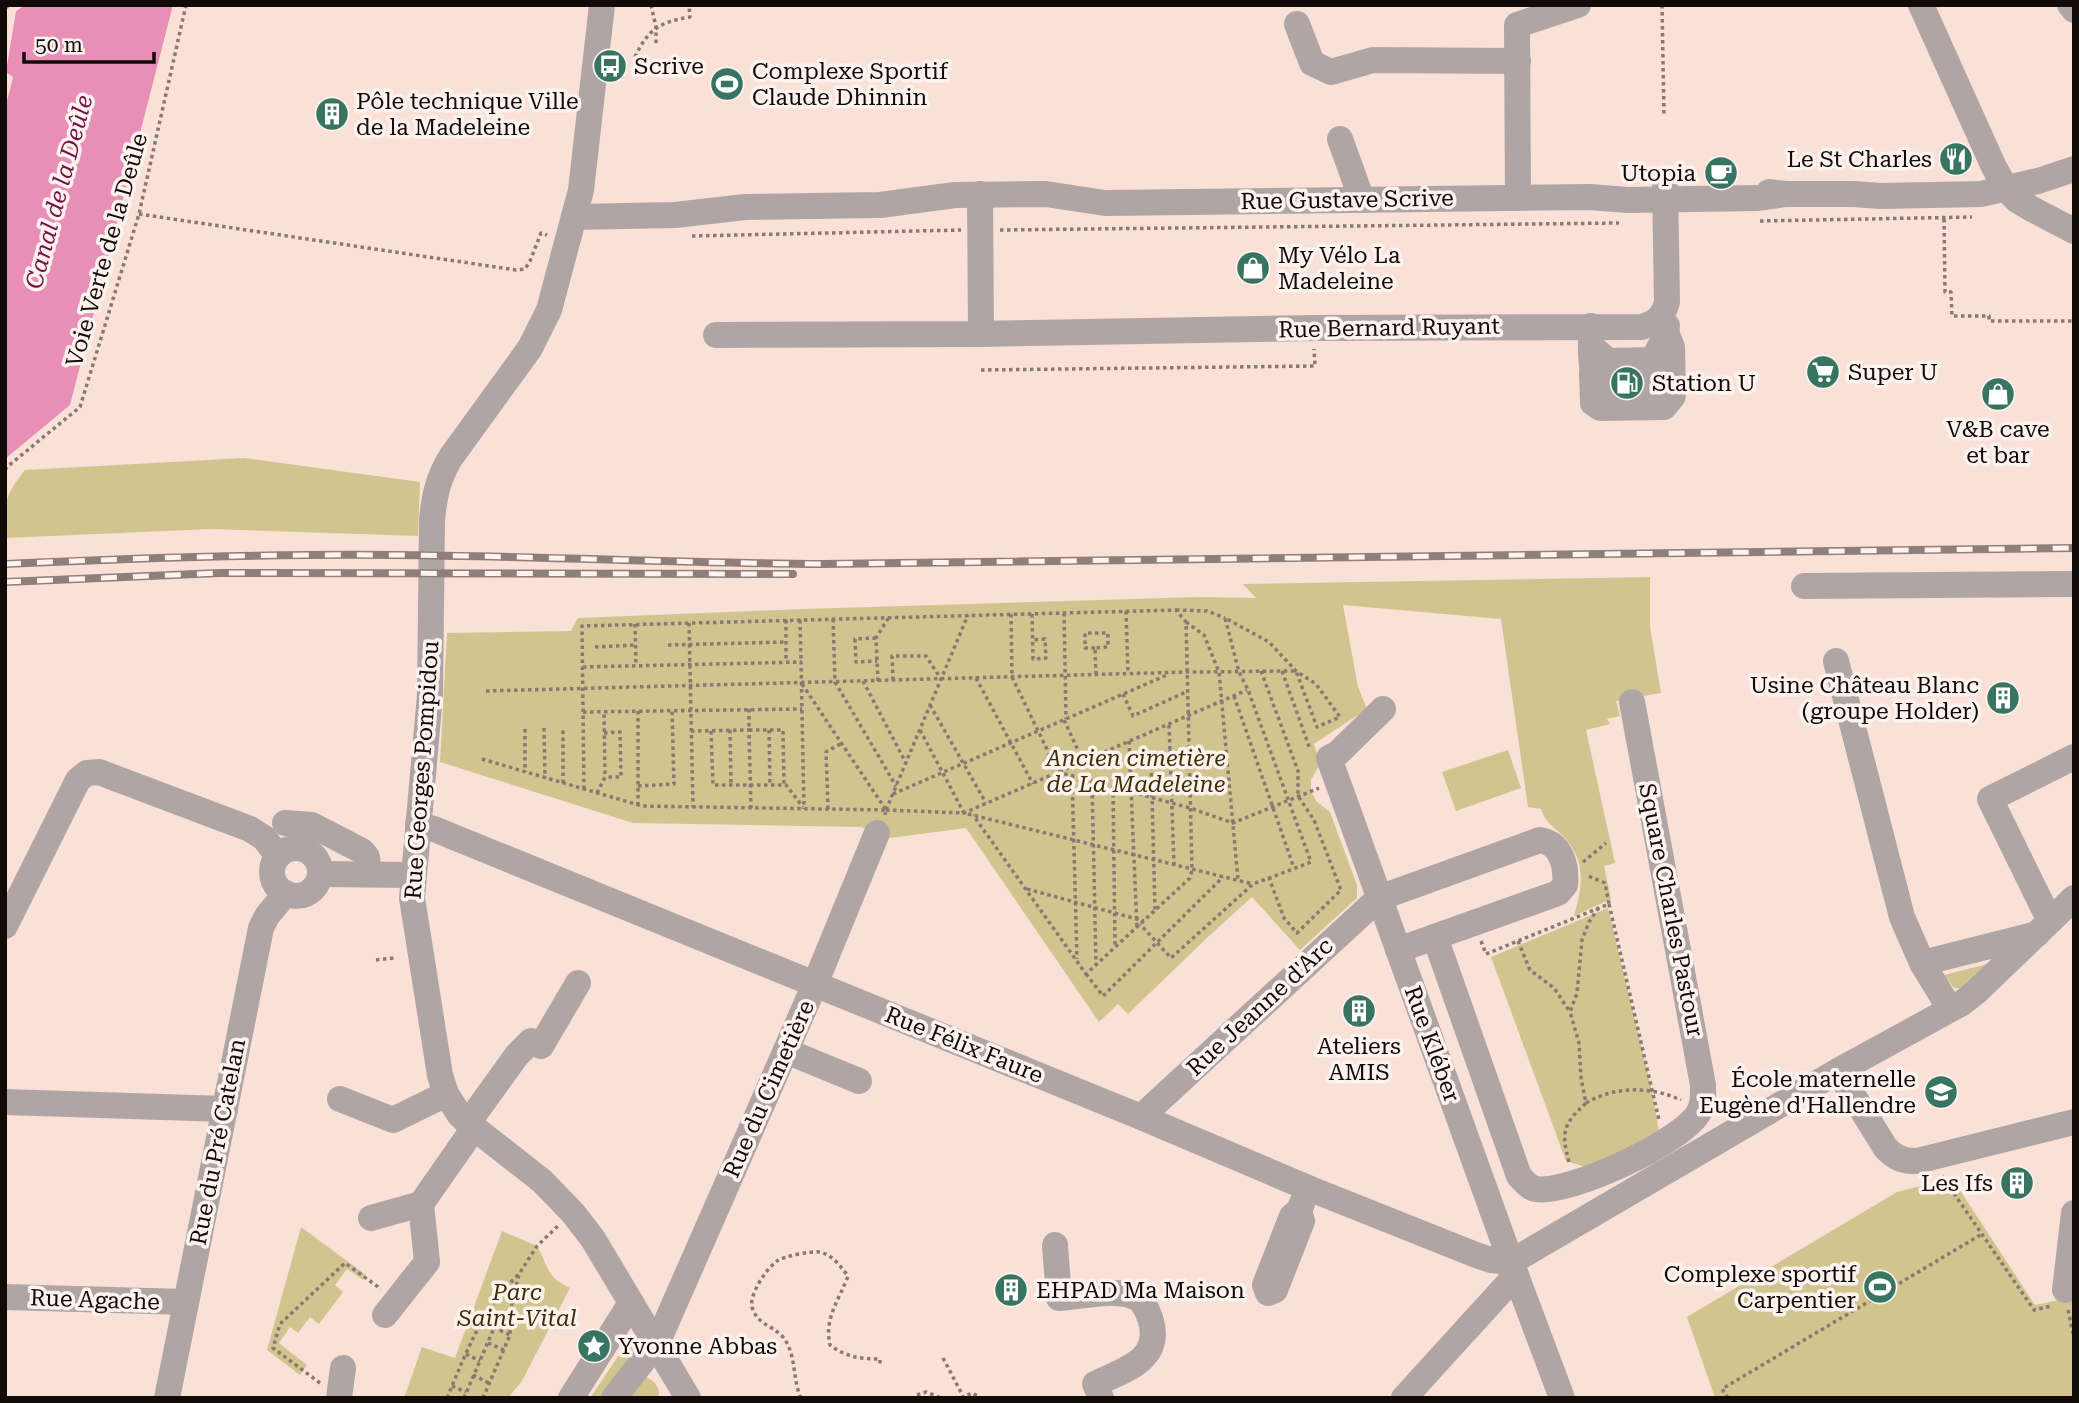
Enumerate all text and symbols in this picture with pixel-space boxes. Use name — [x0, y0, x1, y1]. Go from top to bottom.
scale bar — [24, 21, 154, 65]
text: 50 m — [35, 33, 83, 57]
bus stop icon: Scrive — [591, 47, 629, 85]
place label: Scrive — [634, 53, 704, 80]
place label: Complexe Sportif Claude Dhinnin — [752, 58, 949, 111]
sports icon: Complexe Sportif Claude Dhinnin — [708, 65, 746, 103]
place label: Pôle technique Ville de la Madeleine — [356, 88, 579, 141]
water label: Canal de la Deûle — [20, 92, 98, 292]
building icon: Pôle technique Ville de la Madeleine — [313, 95, 351, 133]
street label: Voie Verte de la Deûle — [61, 130, 153, 370]
restaurant icon: Le St Charles — [1937, 140, 1975, 178]
place label: Le St Charles — [1787, 146, 1932, 173]
cafe icon: Utopia — [1702, 154, 1740, 192]
place label: Utopia — [1620, 160, 1697, 187]
street label: Rue Gustave Scrive — [1240, 185, 1454, 215]
place label: My Vélo La Madeleine — [1278, 242, 1401, 295]
shop icon: My Vélo La Madeleine — [1234, 249, 1272, 287]
street label: Rue Bernard Ruyant — [1278, 313, 1501, 343]
supermarket icon: Super U — [1804, 353, 1842, 391]
place label: Super U — [1848, 359, 1938, 386]
fuel station icon: Station U — [1608, 364, 1646, 402]
place label: Station U — [1652, 370, 1756, 397]
shop icon: V&B cave et bar — [1979, 375, 2017, 413]
place label: V&B cave et bar — [1946, 416, 2050, 469]
street label: Rue Georges Pompidou — [399, 640, 445, 900]
place label: Usine Château Blanc (groupe Holder) — [1750, 672, 1979, 725]
building icon: Usine Château Blanc (groupe Holder) — [1984, 679, 2022, 717]
park label: Ancien cimetière de La Madeleine — [1044, 745, 1226, 798]
street label: Square Charles Pastour — [1633, 781, 1709, 1039]
street label: Rue Jeanne d'Arc — [1181, 932, 1339, 1082]
street label: Rue Kléber — [1399, 982, 1465, 1106]
building icon: Ateliers AMIS — [1340, 992, 1378, 1030]
street label: Rue du Cimetière — [718, 996, 820, 1182]
street label: Rue Félix Faure — [881, 1001, 1047, 1089]
place label: Ateliers AMIS — [1317, 1033, 1401, 1086]
street label: Rue du Pré Catelan — [185, 1036, 251, 1247]
place label: École maternelle Eugène d'Hallendre — [1699, 1066, 1916, 1119]
school or university icon: École maternelle Eugène d'Hallendre — [1922, 1073, 1960, 1111]
building icon: Les Ifs — [1998, 1164, 2036, 1202]
place label: Les Ifs — [1921, 1170, 1993, 1197]
place label: Complexe sportif Carpentier — [1664, 1261, 1857, 1314]
sports icon: Complexe sportif Carpentier — [1861, 1268, 1899, 1306]
building icon: EHPAD Ma Maison — [992, 1271, 1030, 1309]
place label: EHPAD Ma Maison — [1036, 1277, 1245, 1304]
park label: Parc Saint-Vital — [456, 1279, 577, 1332]
street label: Rue Agache — [30, 1284, 160, 1316]
place icon: Yvonne Abbas — [575, 1327, 613, 1365]
place label: Yvonne Abbas — [618, 1333, 777, 1360]

